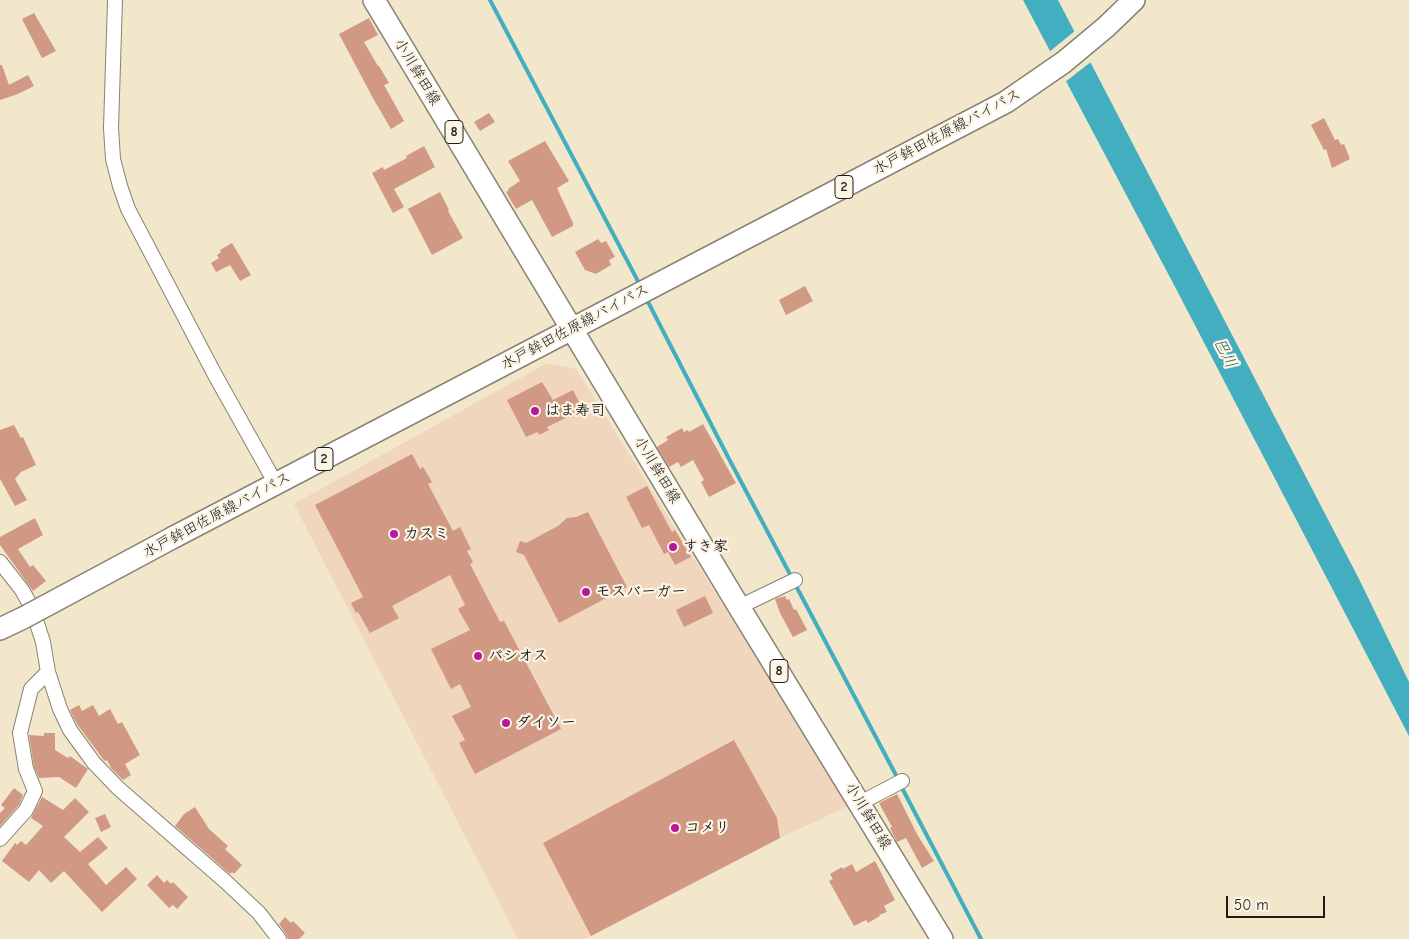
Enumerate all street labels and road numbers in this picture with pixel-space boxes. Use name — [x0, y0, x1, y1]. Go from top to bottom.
street label: 小川鉾田線 — [390, 35, 444, 109]
street label: 水戸鉾田佐原線バイパス — [870, 85, 1024, 179]
road number: 8 — [445, 120, 463, 144]
road number: 2 — [835, 176, 853, 198]
street label: 水戸鉾田佐原線バイパス — [498, 280, 652, 374]
street label: 小川鉾田線 — [630, 433, 684, 507]
road number: 2 — [315, 448, 333, 470]
street label: 水戸鉾田佐原線バイパス — [140, 468, 294, 562]
road number: 8 — [770, 659, 788, 682]
street label: 小川鉾田線 — [841, 779, 895, 853]

